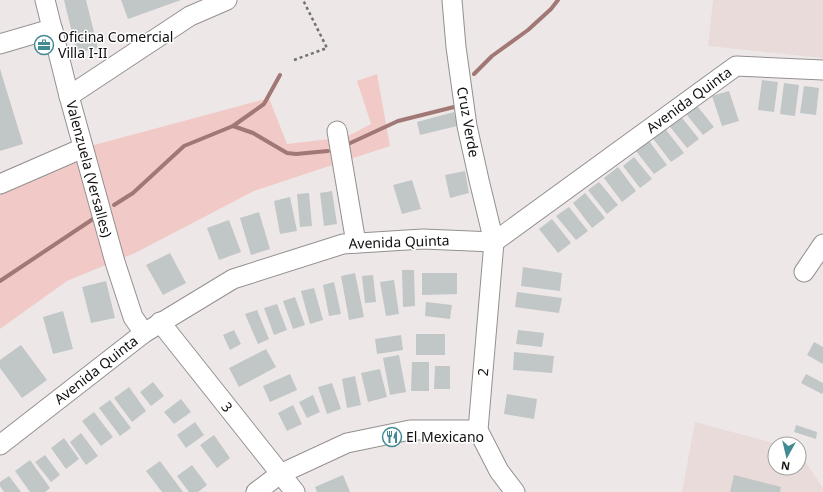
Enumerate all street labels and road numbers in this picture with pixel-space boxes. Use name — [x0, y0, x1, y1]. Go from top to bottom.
street label: Avenida Quinta — [642, 62, 735, 137]
street label: Cruz Verde — [453, 85, 484, 159]
street label: Valenzuela (Versalles) — [62, 98, 117, 239]
street label: Avenida Quinta — [348, 230, 450, 253]
street label: Avenida Quinta — [50, 331, 141, 408]
street label: 2 — [473, 367, 492, 377]
street label: 3 — [217, 398, 237, 416]

